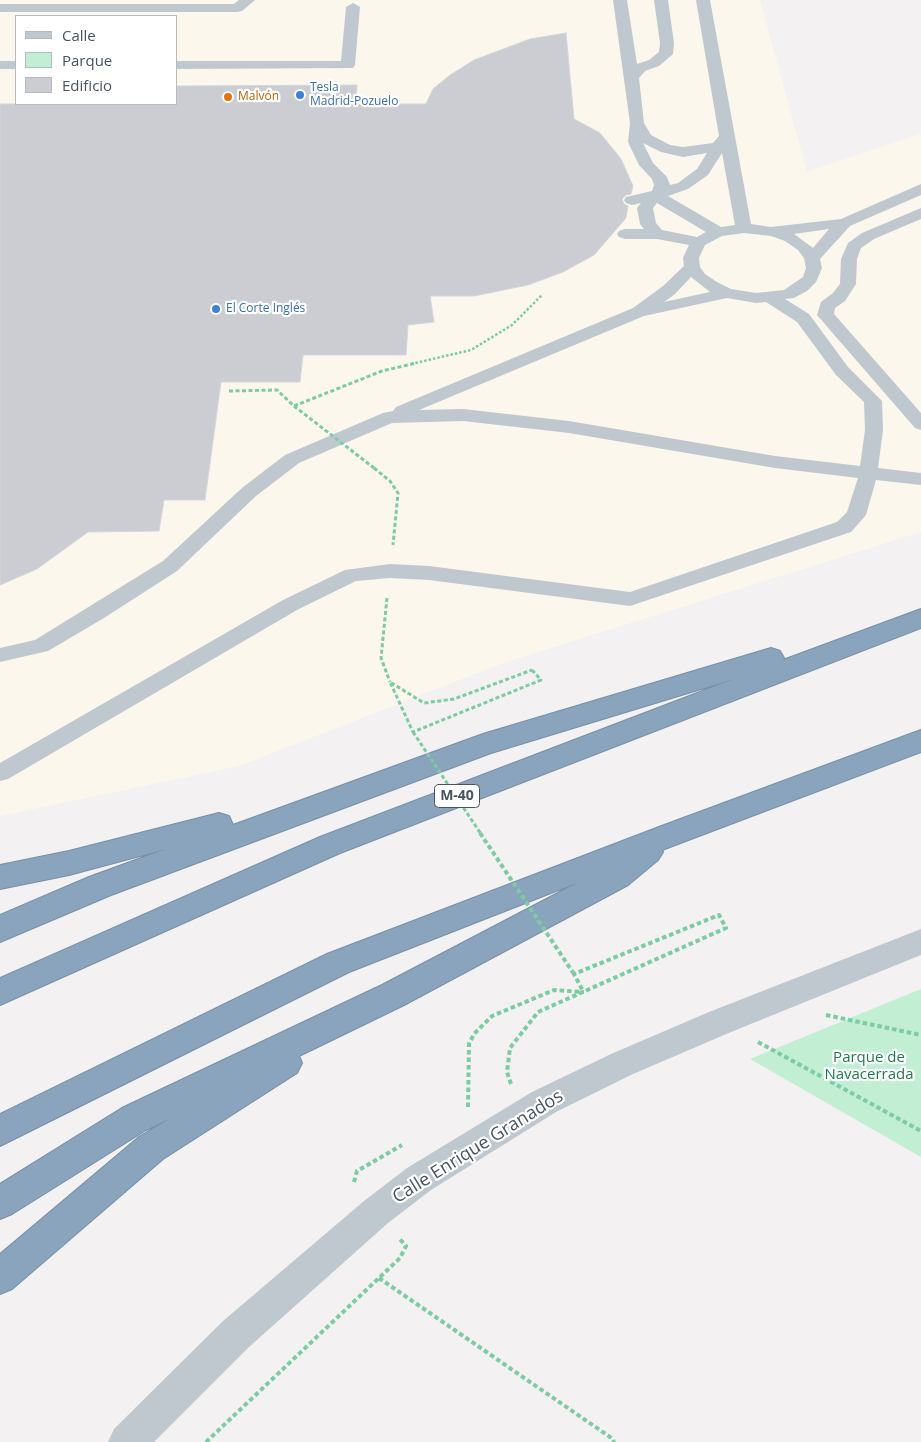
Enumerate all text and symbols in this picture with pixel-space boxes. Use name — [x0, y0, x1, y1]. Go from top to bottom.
legend — [15, 15, 178, 105]
text: Calle — [62, 25, 96, 45]
text: Parque — [62, 50, 112, 70]
text: Edificio — [62, 75, 112, 95]
place label: Tesla Madrid-Pozuelo — [310, 81, 398, 109]
marker: Tesla Madrid-Pozuelo — [294, 89, 306, 101]
place label: Malvón — [238, 90, 279, 104]
marker: Malvón — [222, 91, 234, 103]
place label: El Corte Inglés — [226, 302, 305, 316]
marker: El Corte Inglés — [210, 303, 222, 315]
road number: M-40 — [434, 784, 480, 808]
park label: Parque de Navacerrada — [824, 1049, 914, 1084]
street label: Calle Enrique Granados — [389, 1086, 567, 1208]

